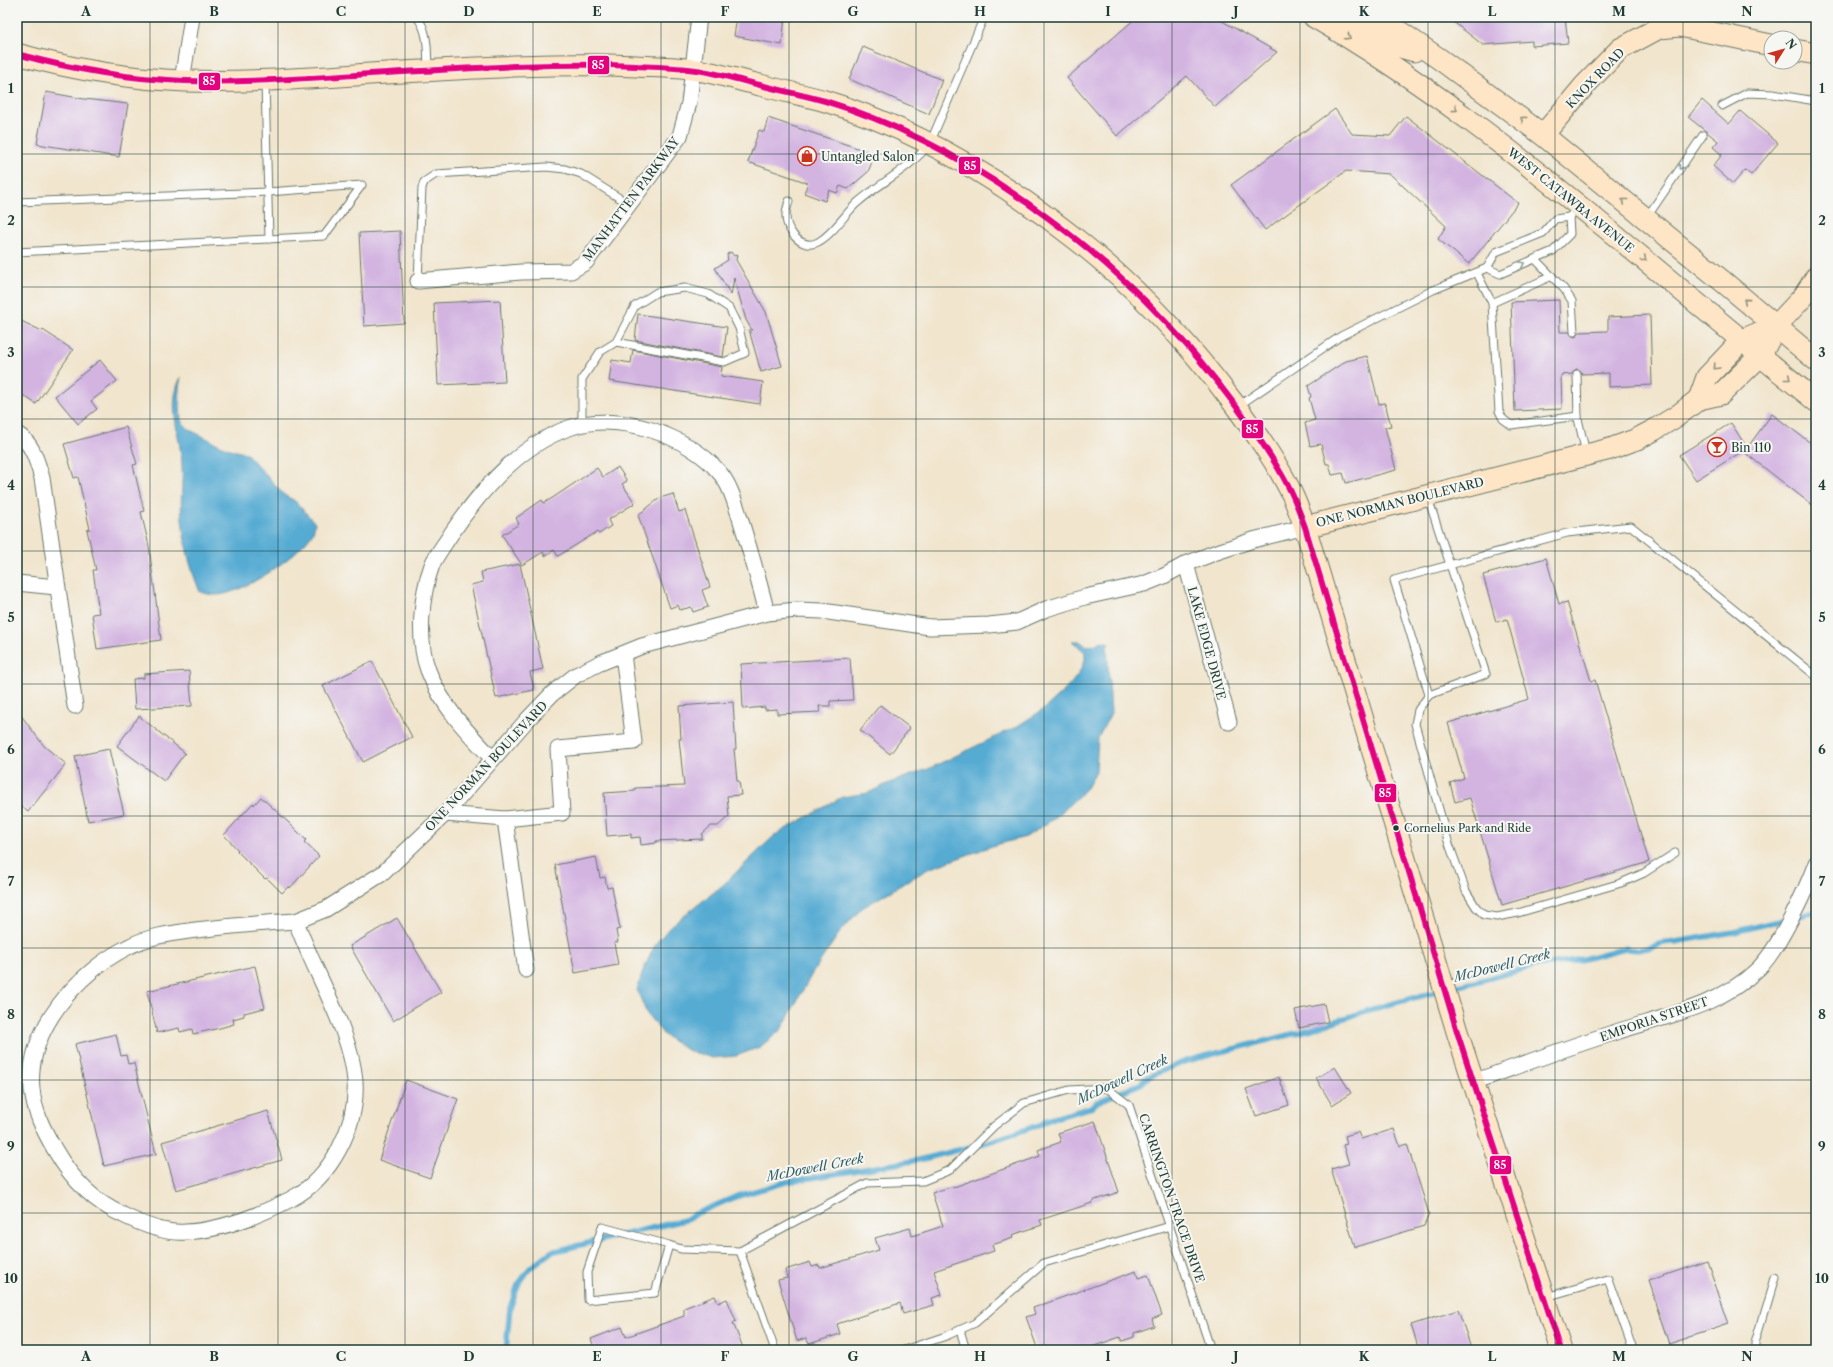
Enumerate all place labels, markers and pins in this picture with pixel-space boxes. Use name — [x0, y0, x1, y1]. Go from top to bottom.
shop icon: Untangled Salon — [796, 145, 818, 167]
place label: Untangled Salon — [821, 149, 915, 164]
bar icon: Bin 110 — [1706, 436, 1728, 458]
place label: Bin 110 — [1731, 440, 1771, 455]
place label: Cornelius Park and Ride — [1404, 821, 1531, 835]
marker: Cornelius Park and Ride — [1391, 823, 1401, 833]

